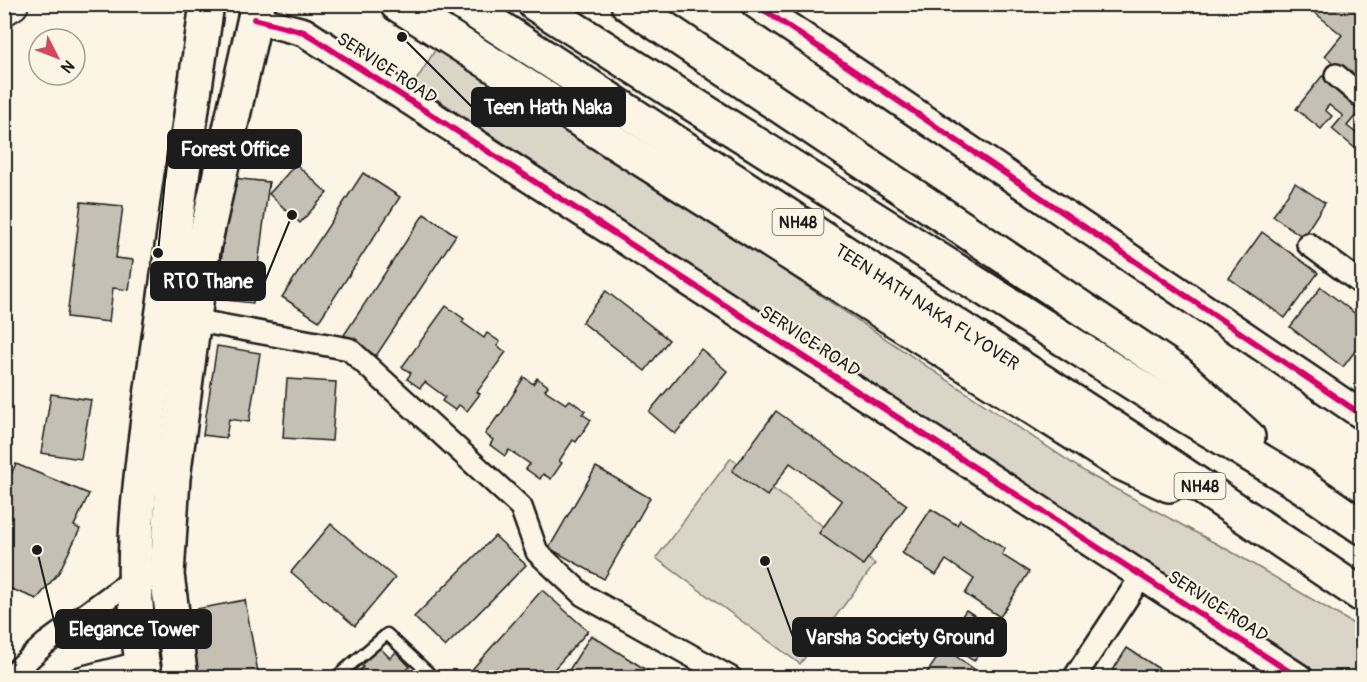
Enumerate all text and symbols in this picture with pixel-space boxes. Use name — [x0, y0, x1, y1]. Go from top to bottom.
north arrow — [27, 27, 87, 87]
street label: SERVICE ROAD — [332, 27, 441, 109]
text: N — [56, 56, 78, 77]
callout: Teen Hath Naka — [472, 88, 625, 126]
text: Teen Hath Naka — [483, 95, 612, 120]
callout: Forest Office — [168, 130, 301, 168]
text: Forest Office — [180, 137, 291, 162]
road number: NH48 — [772, 209, 824, 235]
street label: TEEN HATH NAKA FLYOVER — [830, 239, 1023, 376]
callout: RTO Thane — [151, 262, 265, 300]
text: RTO Thane — [163, 269, 254, 294]
street label: SERVICE ROAD — [755, 300, 864, 382]
road number: NH48 — [1174, 473, 1226, 499]
street label: SERVICE ROAD — [1163, 565, 1272, 647]
callout: Elegance Tower — [56, 610, 211, 648]
text: Elegance Tower — [69, 617, 200, 642]
callout: Varsha Society Ground — [793, 618, 1006, 656]
text: Varsha Society Ground — [805, 625, 995, 650]

